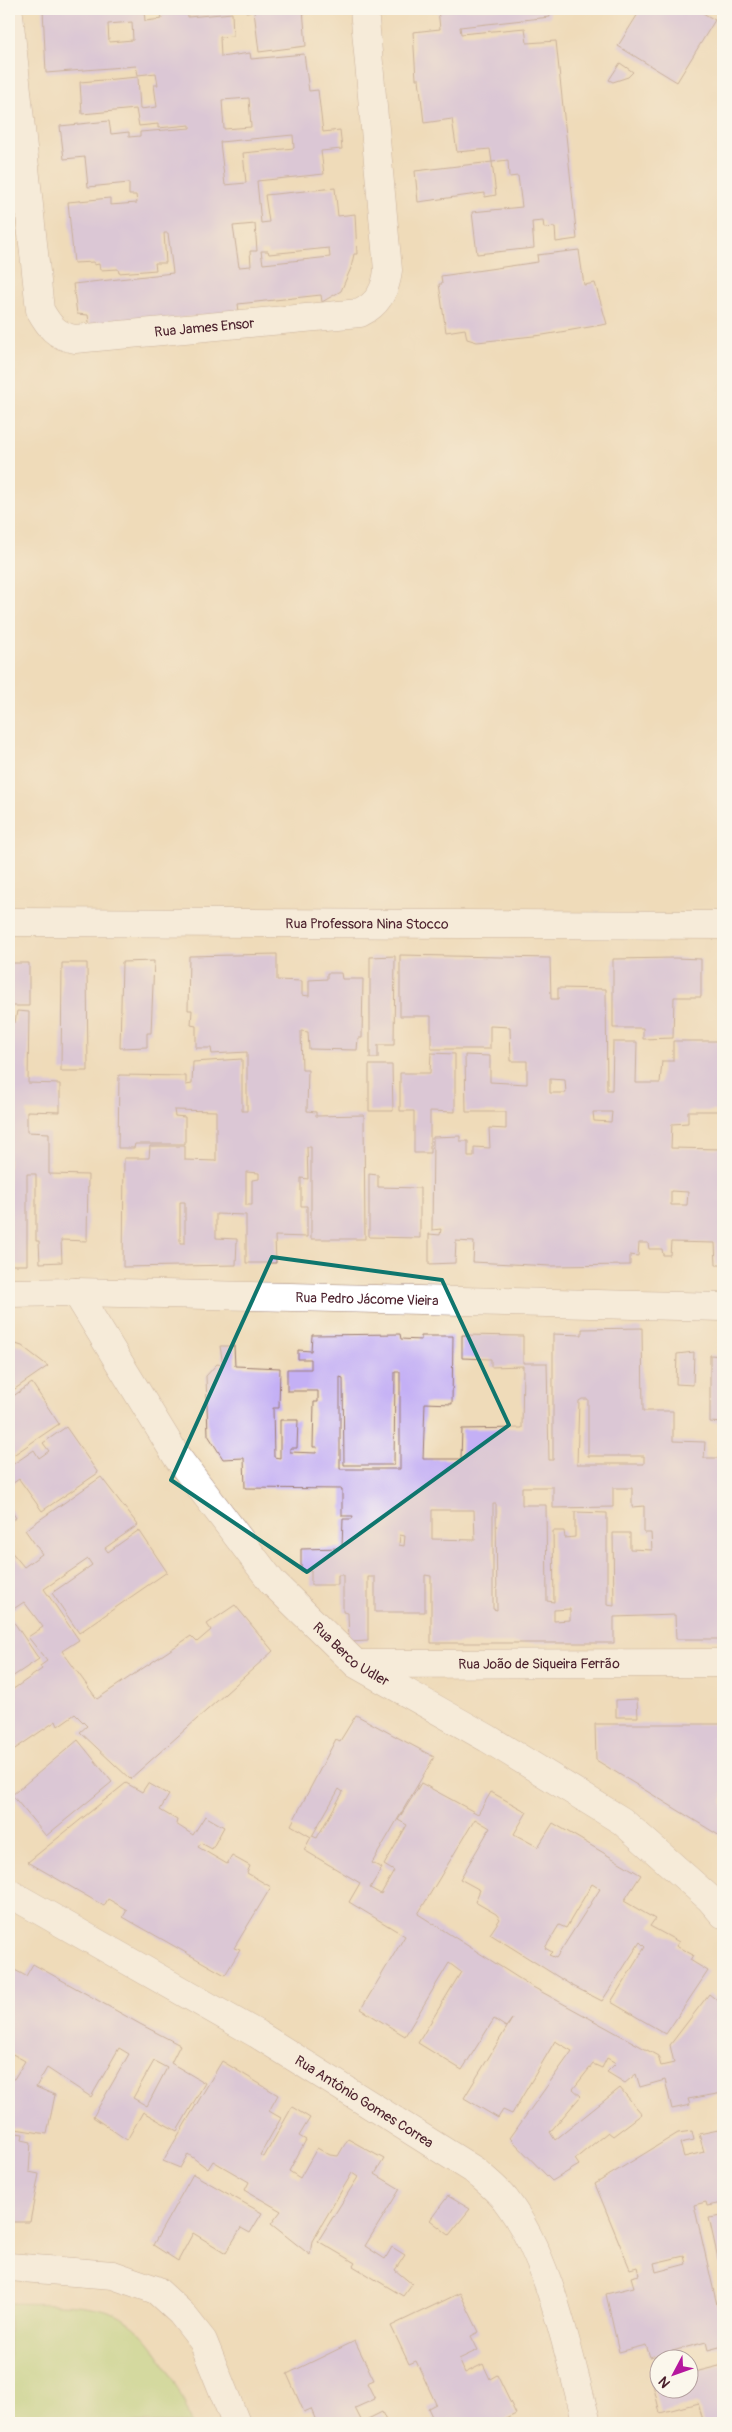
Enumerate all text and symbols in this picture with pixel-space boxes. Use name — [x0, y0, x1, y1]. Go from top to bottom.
street label: Rua James Ensor — [154, 314, 255, 340]
street label: Rua Professora Nina Stocco — [285, 915, 449, 932]
street label: Rua Pedro Jácome Vieira — [295, 1289, 439, 1309]
street label: Rua Berco Udler — [309, 1618, 392, 1690]
street label: Rua João de Siqueira Ferrão — [458, 1655, 620, 1672]
street label: Rua Antônio Gomes Correa — [292, 2052, 437, 2151]
north arrow — [650, 2350, 700, 2400]
text: N — [655, 2373, 674, 2391]

